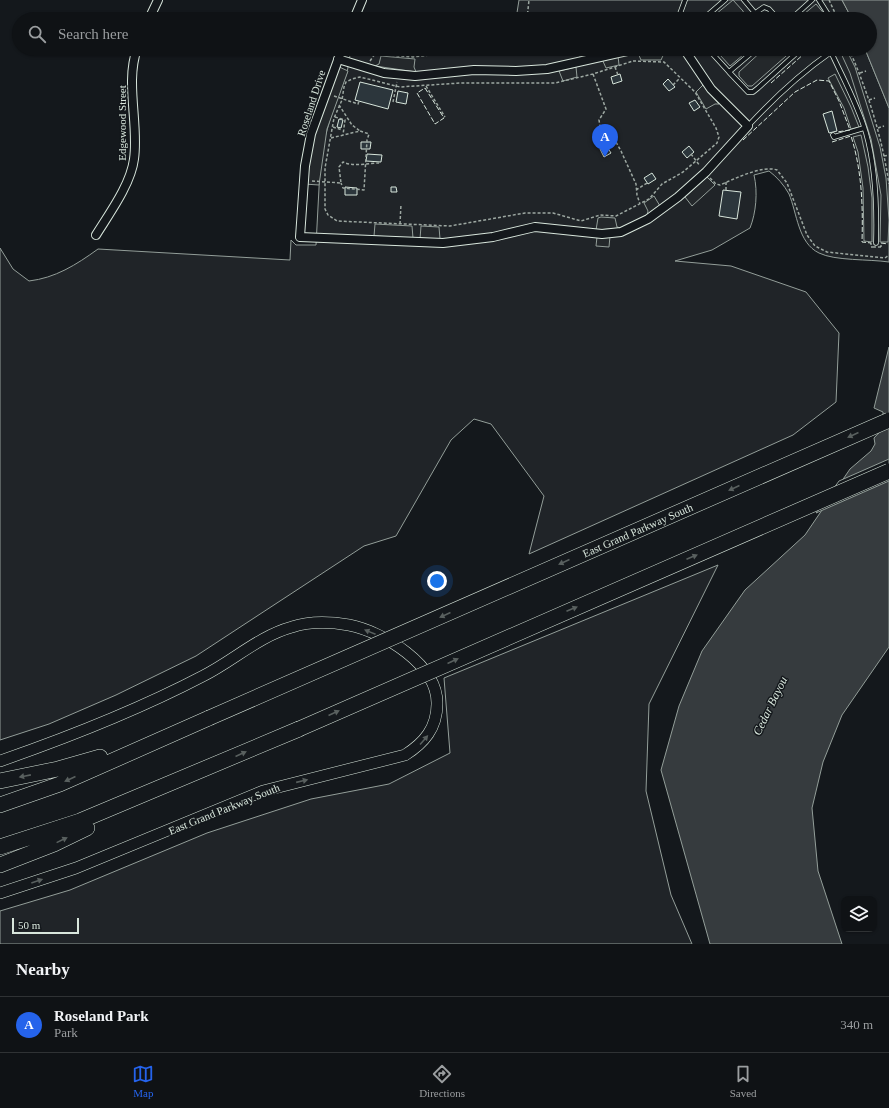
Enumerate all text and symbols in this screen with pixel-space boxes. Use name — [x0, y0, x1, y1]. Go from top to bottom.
search box — [12, 12, 877, 56]
icon: search — [26, 23, 48, 45]
text: Search here — [58, 26, 128, 42]
street label: Roseland Drive — [295, 68, 327, 138]
street label: Edgewood Street — [116, 85, 128, 161]
pin: A — [592, 124, 618, 157]
one-way arrow — [847, 433, 859, 439]
one-way arrow — [728, 485, 740, 491]
street label: East Grand Parkway South — [581, 501, 695, 560]
one-way arrow — [686, 554, 697, 560]
one-way arrow — [557, 560, 569, 566]
your location — [427, 571, 447, 591]
one-way arrow — [567, 606, 578, 612]
one-way arrow — [438, 612, 450, 618]
one-way arrow — [363, 629, 375, 635]
one-way arrow — [448, 658, 459, 664]
water label: Cedar Bayou — [750, 674, 790, 738]
one-way arrow — [329, 710, 341, 716]
one-way arrow — [419, 735, 428, 745]
one-way arrow — [236, 751, 247, 757]
one-way arrow — [19, 773, 31, 779]
one-way arrow — [65, 776, 76, 782]
one-way arrow — [296, 777, 309, 783]
street label: East Grand Parkway South — [167, 781, 282, 837]
one-way arrow — [57, 837, 68, 843]
one-way arrow — [32, 878, 44, 884]
map controls — [841, 896, 877, 932]
button: layers — [841, 896, 877, 932]
scale bar — [12, 916, 79, 935]
text: 50 m — [18, 919, 40, 931]
text: Nearby — [16, 960, 70, 979]
text: Roseland Park — [54, 1008, 149, 1024]
text: A — [24, 1017, 34, 1032]
text: 340 m — [840, 1017, 873, 1032]
text: Park — [54, 1025, 78, 1040]
tab: Map — [132, 1063, 154, 1099]
tab: Directions — [419, 1063, 465, 1099]
tab: Saved — [730, 1063, 757, 1099]

